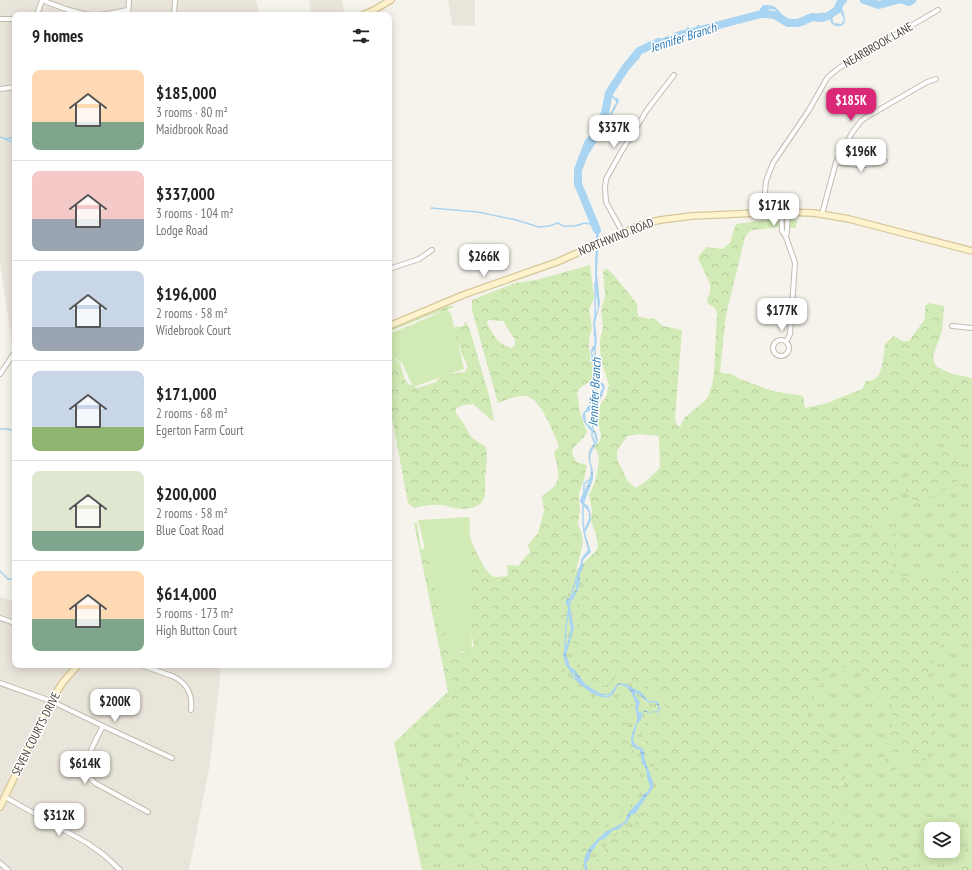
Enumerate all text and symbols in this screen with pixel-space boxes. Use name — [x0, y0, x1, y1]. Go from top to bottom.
water label: Jennifer Branch — [647, 18, 720, 56]
street label: NEARBROOK LANE — [840, 19, 915, 71]
text: 9 homes — [32, 25, 83, 47]
icon: filters — [350, 25, 372, 47]
text: $185,000 — [156, 82, 217, 104]
icon: home — [64, 86, 112, 134]
pin: $185K — [823, 88, 879, 122]
text: $185K — [835, 92, 867, 109]
text: 3 rooms · 80 m² — [156, 104, 228, 121]
pin: $337K — [586, 115, 642, 149]
text: $337K — [598, 119, 630, 136]
text: Maidbrook Road — [156, 121, 228, 138]
pin: $196K — [833, 139, 889, 173]
text: $196K — [845, 143, 877, 160]
text: $337,000 — [156, 183, 215, 205]
icon: home — [64, 187, 112, 235]
pin: $171K — [746, 193, 802, 227]
text: $171K — [758, 197, 790, 214]
text: 3 rooms · 104 m² — [156, 205, 234, 222]
street label: NORTHWIND ROAD — [576, 215, 656, 258]
text: Lodge Road — [156, 222, 208, 239]
pin: $266K — [456, 244, 512, 278]
text: $266K — [468, 248, 500, 265]
text: $196,000 — [156, 283, 217, 305]
icon: home — [64, 287, 112, 335]
pin: $177K — [754, 298, 810, 332]
text: $177K — [766, 302, 798, 319]
text: 2 rooms · 58 m² — [156, 305, 228, 322]
text: Widebrook Court — [156, 322, 231, 339]
water label: Jennifer Branch — [584, 356, 605, 428]
text: $171,000 — [156, 383, 217, 405]
icon: home — [64, 387, 112, 435]
text: 2 rooms · 68 m² — [156, 405, 228, 422]
text: Egerton Farm Court — [156, 422, 244, 439]
text: $200,000 — [156, 483, 217, 505]
icon: home — [64, 487, 112, 535]
text: 2 rooms · 58 m² — [156, 505, 228, 522]
text: Blue Coat Road — [156, 522, 224, 539]
text: $614,000 — [156, 583, 217, 605]
icon: home — [64, 587, 112, 635]
text: 5 rooms · 173 m² — [156, 605, 234, 622]
text: High Button Court — [156, 622, 237, 639]
street label: SEVEN COURTS DRIVE — [8, 689, 63, 778]
pin: $200K — [87, 689, 143, 723]
text: $200K — [99, 693, 131, 710]
pin: $614K — [57, 751, 113, 785]
text: $614K — [69, 755, 101, 772]
pin: $312K — [31, 803, 87, 837]
text: $312K — [43, 807, 75, 824]
map controls — [924, 822, 960, 858]
button: layers — [924, 822, 960, 858]

